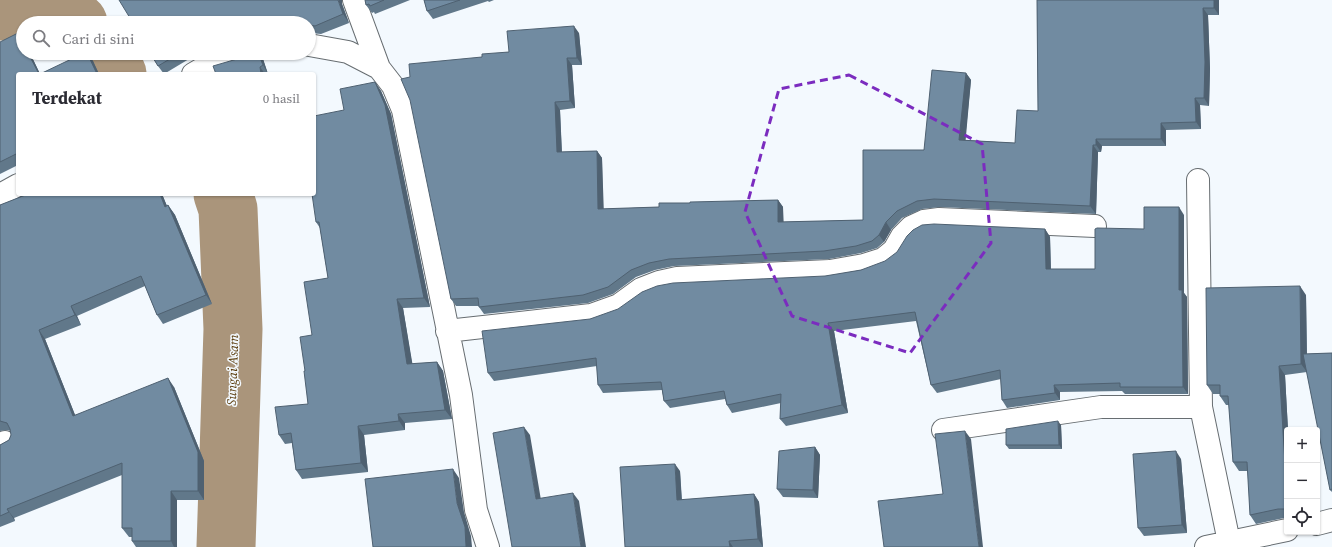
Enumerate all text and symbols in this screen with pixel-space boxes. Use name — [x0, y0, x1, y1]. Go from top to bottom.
search box — [16, 16, 316, 60]
icon: search — [30, 27, 52, 49]
text: Cari di sini — [62, 28, 134, 49]
text: Terdekat — [32, 86, 102, 110]
text: 0 hasil — [263, 90, 300, 107]
water label: Sungai Asam — [223, 334, 242, 406]
map controls — [1284, 427, 1320, 535]
button: + — [1284, 427, 1320, 463]
button: − — [1284, 463, 1320, 499]
button: locate — [1284, 499, 1320, 535]

